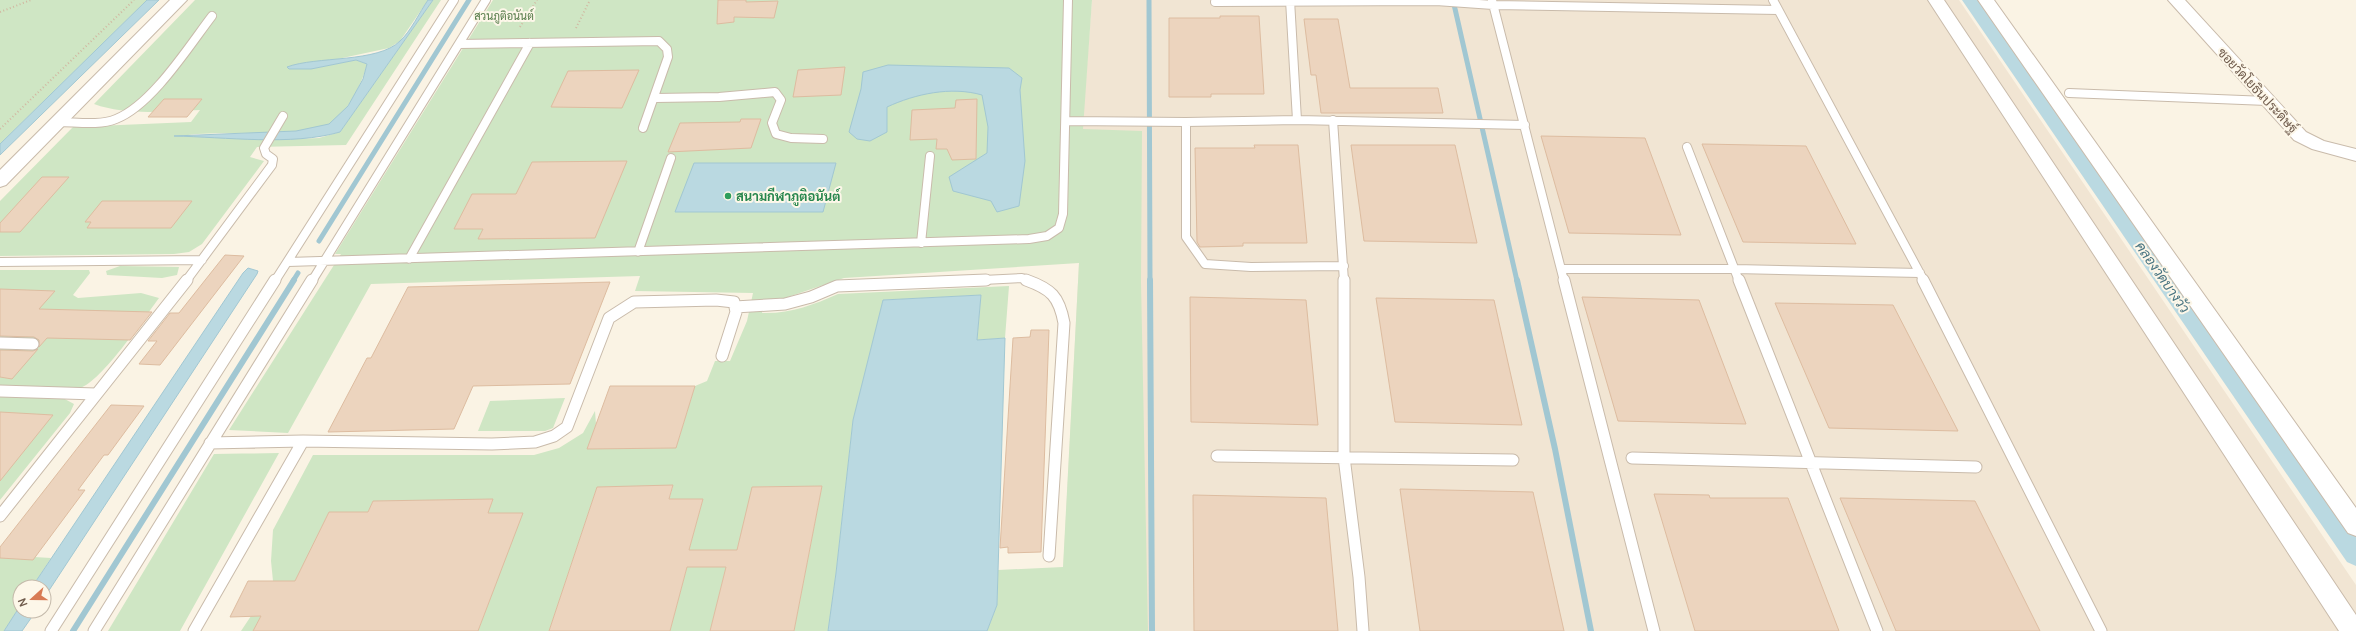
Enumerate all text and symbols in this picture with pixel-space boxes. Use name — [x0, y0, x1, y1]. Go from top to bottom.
park label: สวนภูติอนันต์ — [474, 8, 534, 24]
street label: ซอยวัดโยธินประดิษฐ์ — [2214, 44, 2302, 136]
place label: สนามกีฬาภูติอนันต์ — [736, 187, 841, 207]
marker: สนามกีฬาภูติอนันต์ — [723, 191, 733, 201]
water label: คลองวัดบางวัว — [2131, 238, 2195, 316]
north arrow — [12, 579, 52, 619]
text: N — [14, 596, 31, 609]

